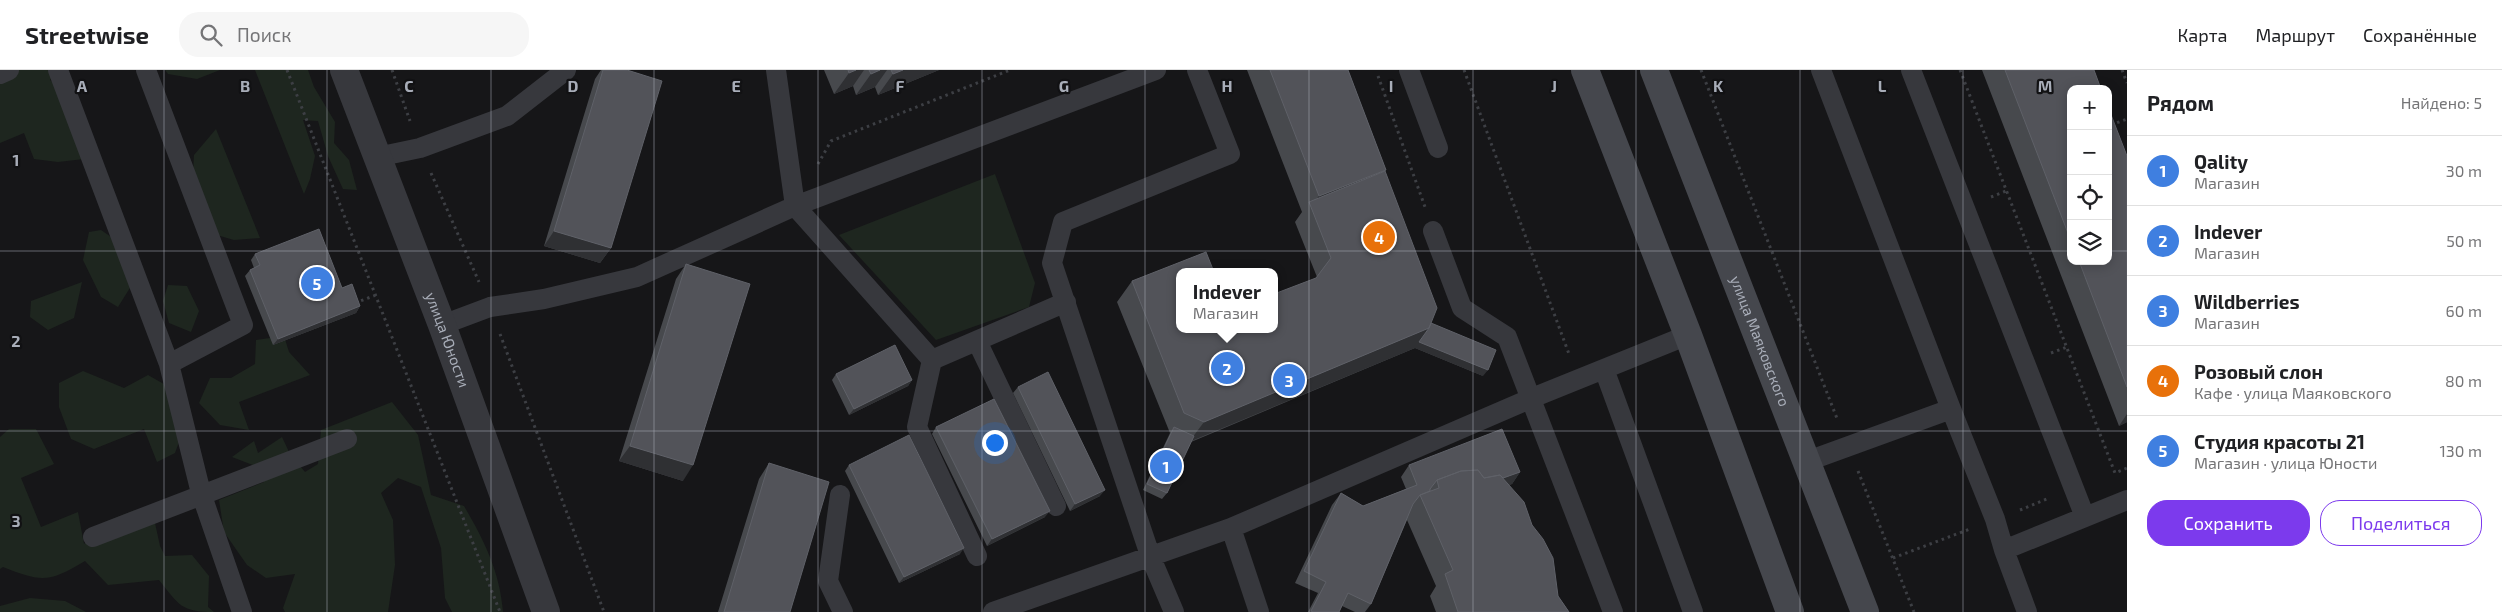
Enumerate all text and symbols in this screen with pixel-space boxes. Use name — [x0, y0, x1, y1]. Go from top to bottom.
search box — [179, 12, 529, 57]
text: Streetwise — [25, 20, 149, 49]
icon: search — [197, 21, 225, 49]
text: Поиск — [237, 23, 291, 46]
text: Карта — [2177, 24, 2227, 46]
text: Маршрут — [2255, 24, 2335, 46]
text: Сохранённые — [2363, 24, 2477, 46]
text: A — [77, 76, 88, 95]
text: B — [240, 76, 250, 95]
text: C — [404, 76, 414, 95]
text: D — [568, 76, 579, 95]
text: E — [731, 76, 741, 95]
text: F — [896, 76, 905, 95]
text: G — [1059, 76, 1069, 95]
text: H — [1221, 76, 1233, 95]
text: I — [1389, 76, 1393, 95]
text: J — [1551, 76, 1557, 95]
text: K — [1713, 76, 1724, 95]
text: L — [1878, 76, 1887, 95]
text: M — [2038, 76, 2052, 95]
map controls — [2067, 85, 2112, 265]
button: + — [2067, 85, 2112, 130]
text: Рядом — [2147, 90, 2214, 115]
text: Найдено: 5 — [2401, 93, 2482, 112]
button: − — [2067, 130, 2112, 175]
text: 1 — [13, 150, 19, 169]
text: Qality — [2194, 150, 2248, 173]
text: 1 — [2160, 161, 2166, 180]
text: 30 m — [2446, 161, 2482, 180]
text: Магазин — [2194, 173, 2260, 192]
button: locate — [2067, 175, 2112, 220]
pin: 4 — [1363, 218, 1395, 256]
button: layers — [2067, 220, 2112, 265]
text: Indever — [2194, 220, 2262, 243]
text: 2 — [2158, 231, 2168, 250]
text: 50 m — [2446, 231, 2482, 250]
text: Магазин — [2194, 243, 2260, 262]
pin: 5 — [301, 264, 333, 302]
popup — [1176, 268, 1278, 333]
street label: улица Маяковского — [1726, 273, 1794, 409]
text: Indever — [1193, 280, 1261, 303]
street label: улица Юности — [421, 289, 474, 390]
text: Wildberries — [2194, 290, 2300, 313]
text: 3 — [2158, 301, 2168, 320]
text: 60 m — [2446, 301, 2482, 320]
text: Магазин — [1193, 303, 1259, 322]
text: Магазин — [2194, 313, 2260, 332]
text: 2 — [11, 331, 21, 350]
pin: 2 — [1211, 349, 1243, 387]
text: Розовый слон — [2194, 360, 2323, 383]
pin: 3 — [1273, 361, 1305, 399]
text: 4 — [2158, 371, 2168, 390]
text: 80 m — [2445, 371, 2482, 390]
text: Кафе · улица Маяковского — [2194, 383, 2392, 402]
your location — [982, 430, 1008, 456]
text: Студия красоты 21 — [2194, 430, 2365, 453]
text: 5 — [2159, 441, 2167, 460]
text: 130 m — [2440, 441, 2482, 460]
pin: 1 — [1150, 447, 1182, 485]
text: Магазин · улица Юности — [2194, 453, 2377, 472]
button: Сохранить — [2147, 500, 2310, 546]
button: Поделиться — [2320, 500, 2482, 546]
text: 3 — [11, 511, 21, 530]

